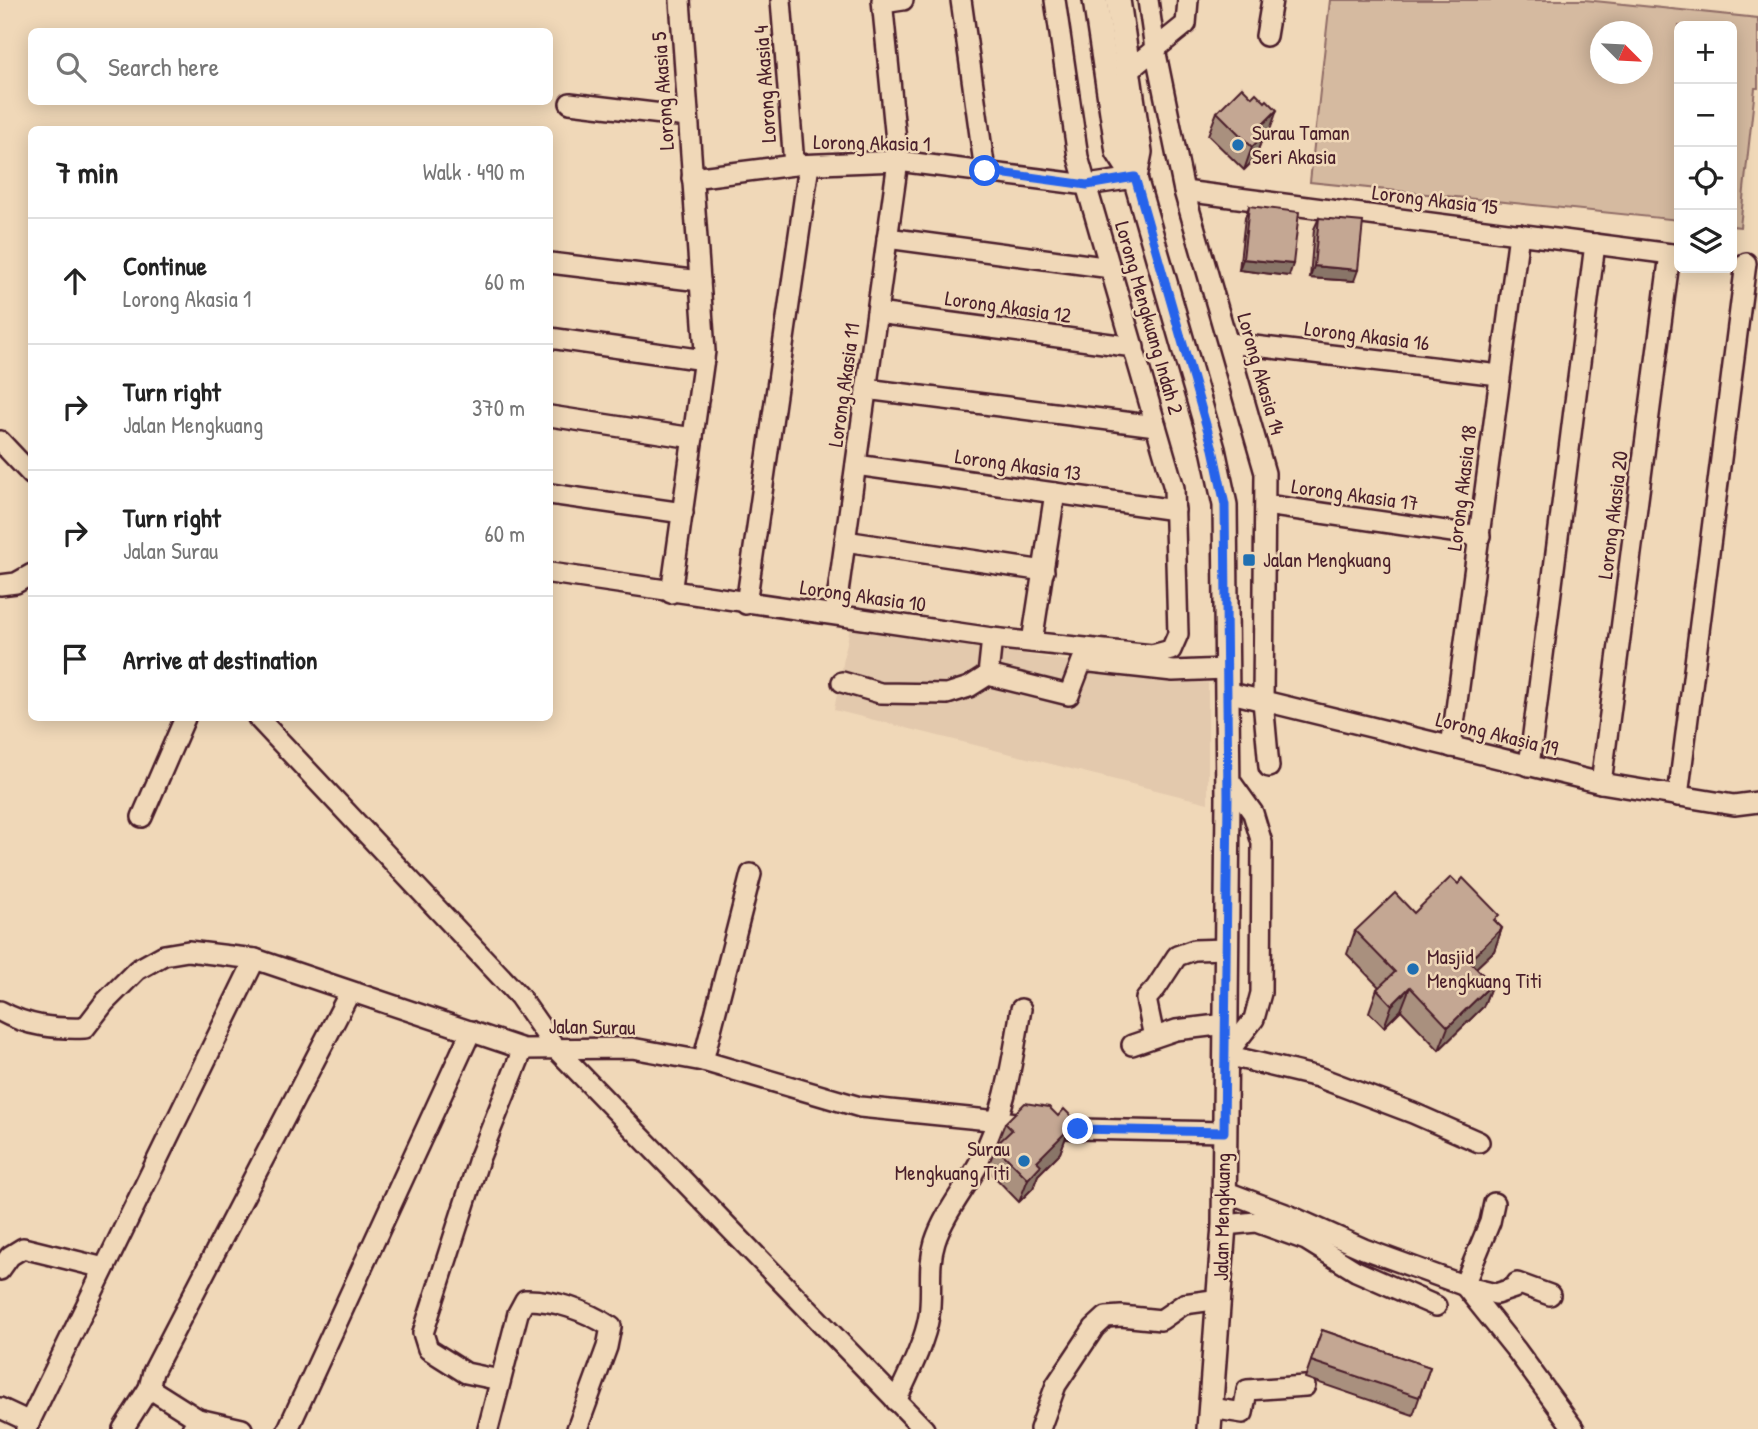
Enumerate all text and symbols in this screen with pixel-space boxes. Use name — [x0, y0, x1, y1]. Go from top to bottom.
north arrow — [1590, 21, 1653, 84]
map controls — [1674, 21, 1737, 273]
button: + — [1674, 21, 1737, 84]
street label: Lorong Akasia 4 — [746, 24, 783, 144]
search box — [28, 28, 553, 105]
street label: Lorong Akasia 5 — [644, 31, 681, 151]
icon: search — [52, 48, 90, 86]
text: Search here — [108, 49, 219, 84]
button: − — [1674, 84, 1737, 147]
place label: Surau Taman Seri Akasia — [1252, 118, 1350, 171]
street label: Lorong Akasia 1 — [813, 127, 931, 158]
marker: Surau Taman Seri Akasia — [1230, 137, 1246, 153]
button: locate — [1674, 147, 1737, 210]
text: 7 min — [56, 152, 118, 192]
route start — [969, 155, 1000, 186]
text: Walk · 490 m — [423, 156, 525, 187]
street label: Lorong Akasia 15 — [1371, 177, 1499, 222]
button: layers — [1674, 210, 1737, 273]
street label: Lorong Mengkuang Indah 2 — [1108, 218, 1191, 418]
text: Continue — [123, 248, 207, 283]
icon: ahead — [56, 262, 94, 300]
text: 60 m — [485, 266, 525, 297]
text: Lorong Akasia 1 — [123, 283, 251, 314]
street label: Lorong Akasia 12 — [943, 283, 1073, 330]
street label: Lorong Akasia 14 — [1230, 310, 1293, 438]
street label: Lorong Akasia 16 — [1303, 313, 1431, 358]
street label: Lorong Akasia 11 — [820, 321, 867, 449]
text: Turn right — [123, 374, 221, 409]
icon: right — [56, 388, 94, 426]
text: 370 m — [472, 392, 525, 423]
text: Jalan Mengkuang — [123, 409, 263, 440]
street label: Lorong Akasia 18 — [1439, 424, 1484, 552]
street label: Lorong Akasia 13 — [953, 441, 1083, 488]
street label: Lorong Akasia 20 — [1590, 449, 1635, 581]
street label: Lorong Akasia 17 — [1290, 471, 1420, 518]
text: Turn right — [123, 500, 221, 535]
icon: right — [56, 514, 94, 552]
text: 60 m — [485, 518, 525, 549]
text: Jalan Surau — [123, 535, 218, 566]
place label: Jalan Mengkuang — [1263, 545, 1391, 574]
marker: Jalan Mengkuang — [1241, 552, 1257, 568]
street label: Lorong Akasia 10 — [798, 572, 928, 619]
icon: arrive — [56, 640, 94, 678]
text: Arrive at destination — [123, 642, 318, 677]
street label: Lorong Akasia 19 — [1433, 704, 1561, 763]
place label: Masjid Mengkuang Titi — [1427, 942, 1542, 995]
marker: Masjid Mengkuang Titi — [1405, 961, 1421, 977]
street label: Jalan Surau — [548, 1011, 636, 1042]
route end — [1062, 1113, 1093, 1144]
place label: Surau Mengkuang Titi — [895, 1134, 1011, 1187]
marker: Surau Mengkuang Titi — [1016, 1153, 1032, 1169]
street label: Jalan Mengkuang — [1206, 1153, 1237, 1281]

